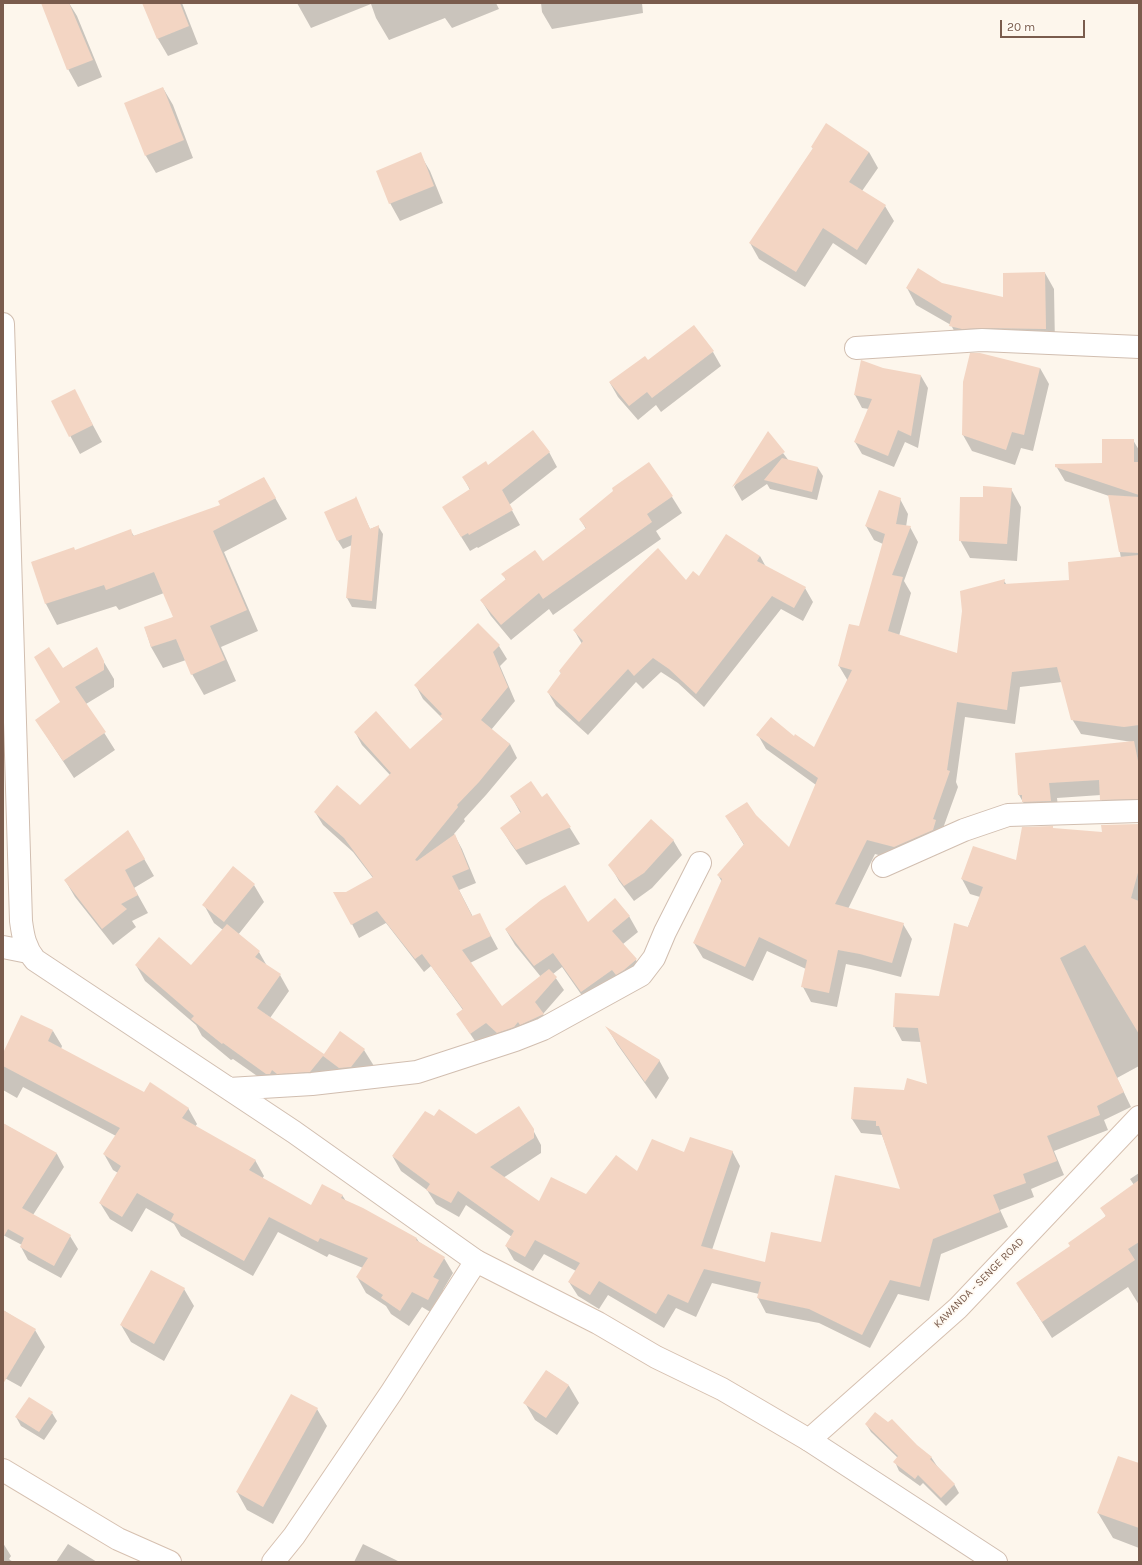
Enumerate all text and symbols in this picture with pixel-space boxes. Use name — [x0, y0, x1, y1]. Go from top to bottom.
scale bar — [1002, 12, 1087, 38]
text: 20 m — [1007, 20, 1035, 34]
street label: KAWANDA - SENGE ROAD — [931, 1235, 1027, 1331]

